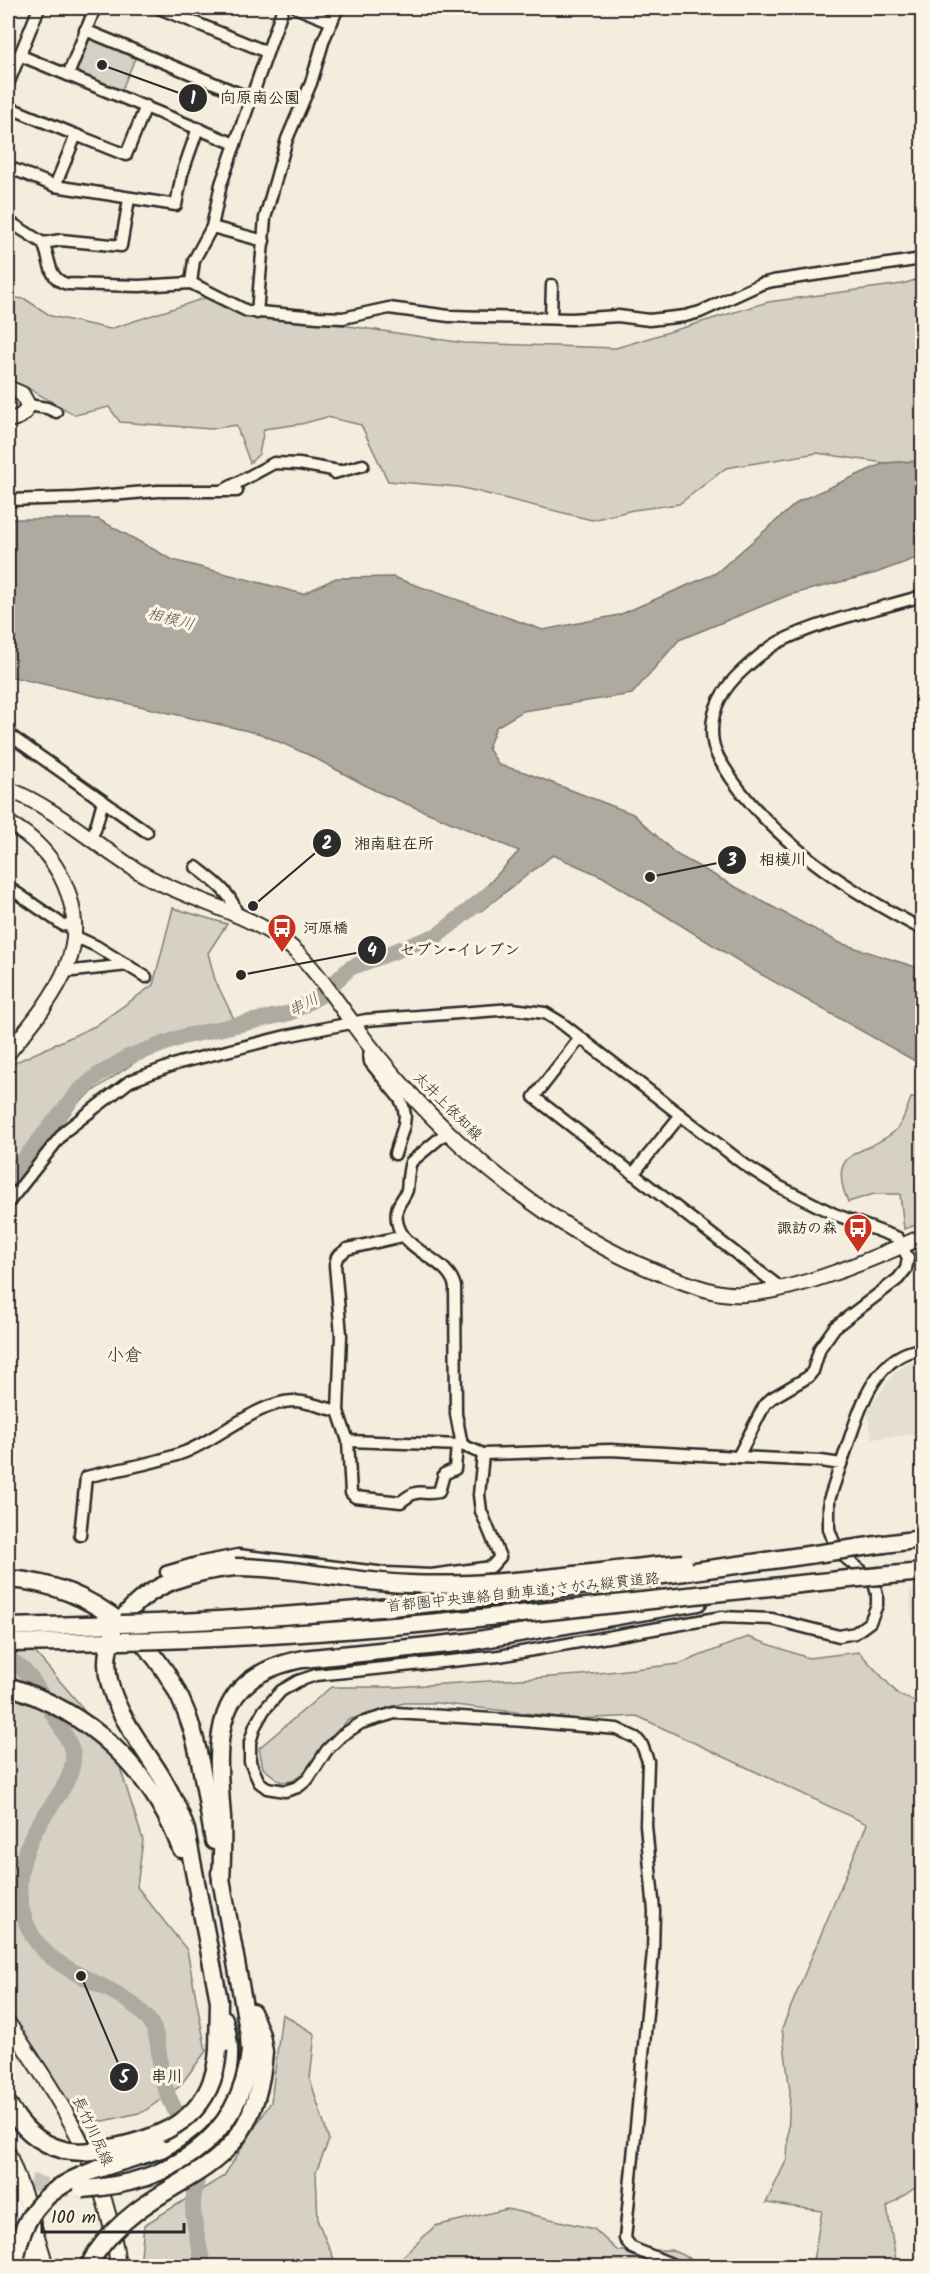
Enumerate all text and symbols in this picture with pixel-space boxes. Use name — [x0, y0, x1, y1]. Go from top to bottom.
callout: 向原南公園 — [178, 81, 312, 115]
text: 1 — [190, 85, 196, 114]
text: 向原南公園 — [220, 86, 300, 111]
water label: 相模川 — [144, 601, 197, 638]
callout: 湘南駐在所 — [312, 826, 446, 860]
text: 2 — [322, 830, 332, 859]
text: 湘南駐在所 — [354, 832, 434, 857]
callout: 相模川 — [717, 843, 819, 877]
text: 3 — [726, 847, 737, 876]
text: 相模川 — [759, 848, 807, 873]
bus stop icon: 河原橋 — [266, 912, 298, 954]
place label: 河原橋 — [303, 917, 348, 941]
callout: セブン-イレブン — [357, 933, 532, 967]
text: 4 — [367, 937, 377, 966]
text: セブン-イレブン — [400, 938, 520, 963]
water label: 串川 — [284, 987, 324, 1024]
street label: 太井上依知線 — [407, 1066, 488, 1147]
bus stop icon: 諏訪の森 — [842, 1212, 874, 1254]
place label: 諏訪の森 — [777, 1217, 837, 1241]
district label: 小倉 — [106, 1342, 142, 1371]
street label: 首都圏中央連絡自動車道;さがみ縦貫道路 — [385, 1567, 661, 1619]
callout: 串川 — [109, 2060, 195, 2094]
text: 5 — [118, 2064, 130, 2093]
text: 串川 — [151, 2065, 183, 2090]
street label: 長竹川尻線 — [65, 2092, 119, 2170]
scale bar — [42, 2196, 184, 2234]
text: 100 m — [51, 2204, 96, 2233]

